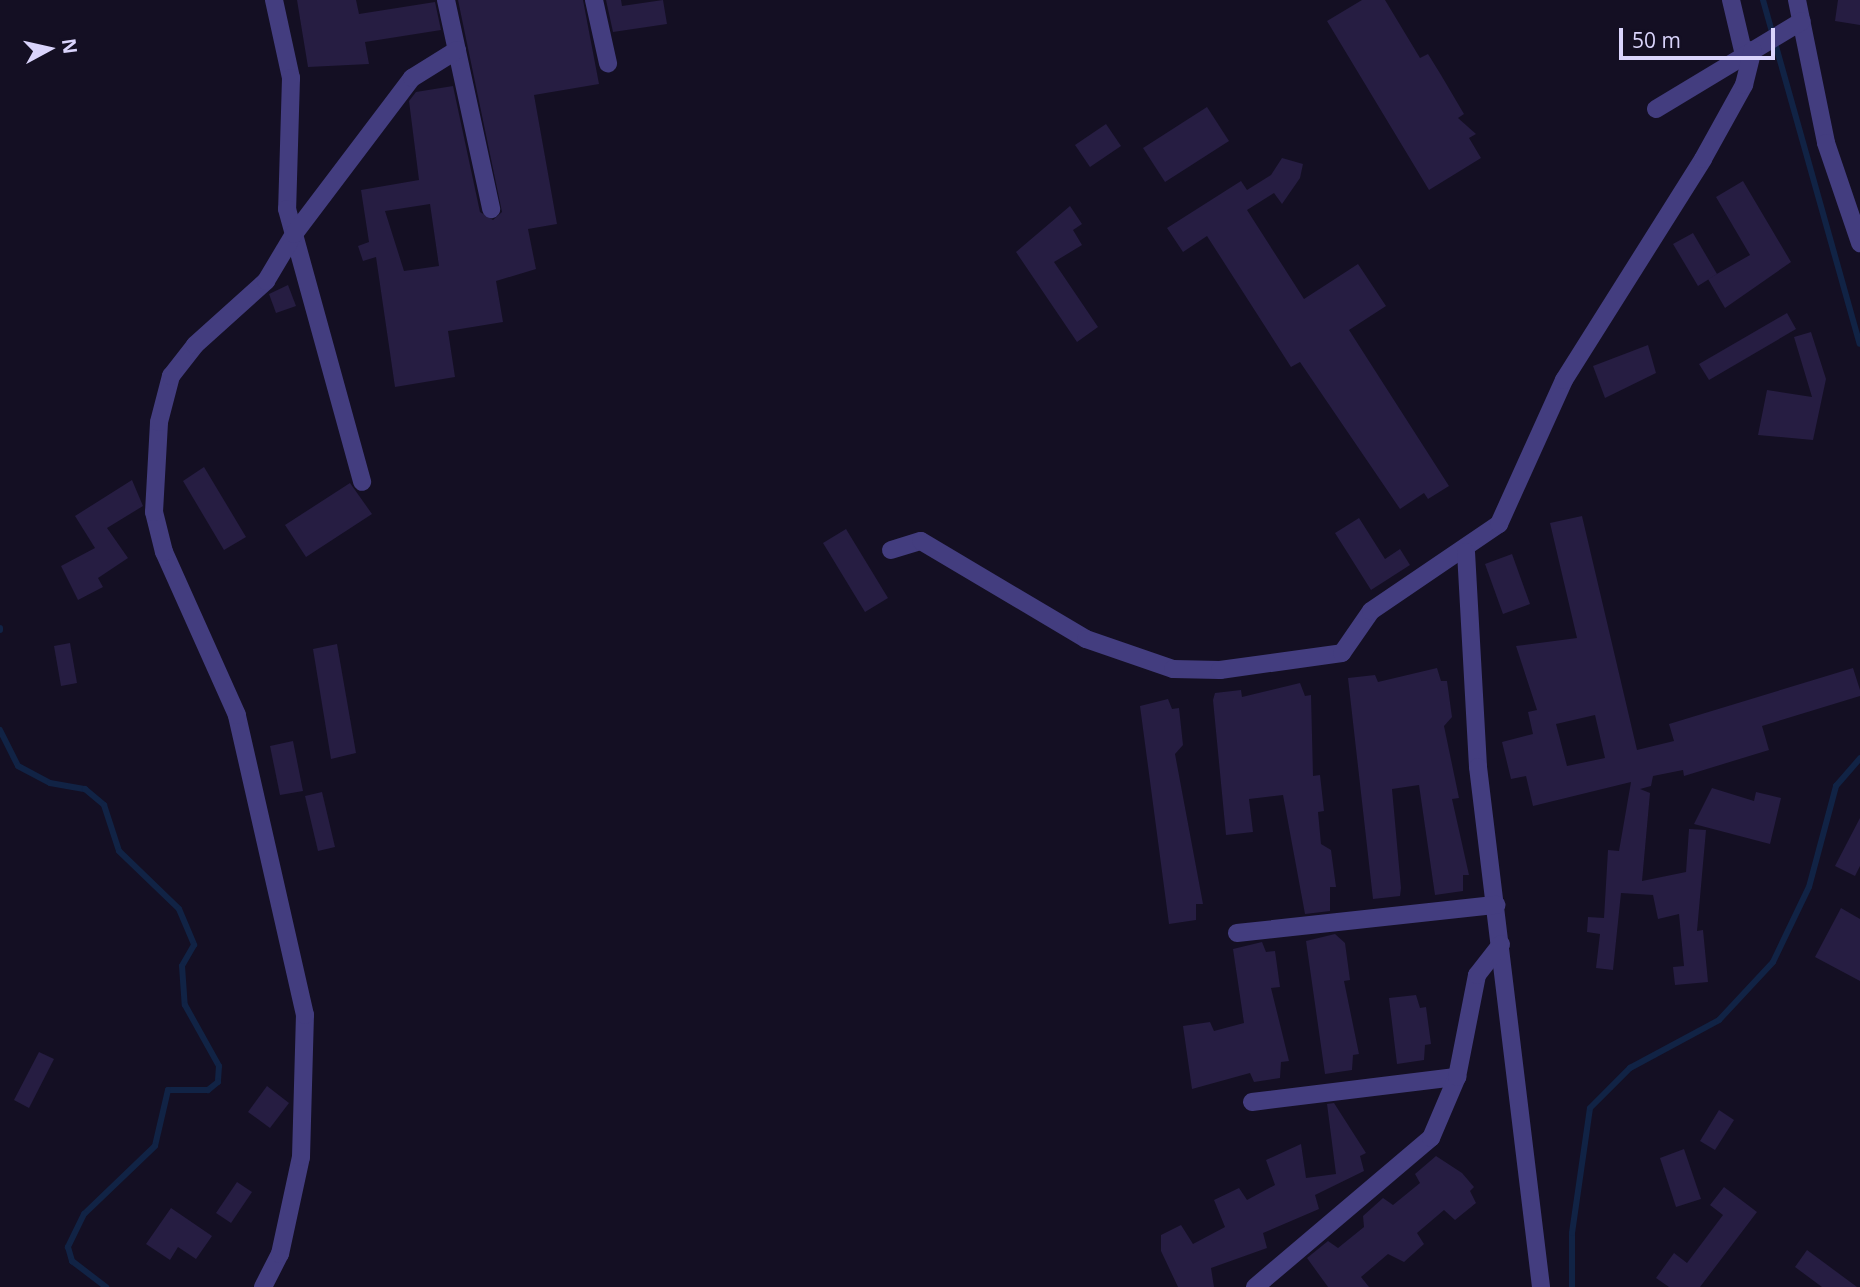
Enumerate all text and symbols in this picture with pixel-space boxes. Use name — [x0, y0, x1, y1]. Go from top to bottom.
north arrow — [14, 14, 84, 84]
scale bar — [1622, 14, 1778, 58]
text: 50 m — [1632, 26, 1681, 54]
text: N — [56, 37, 84, 56]

